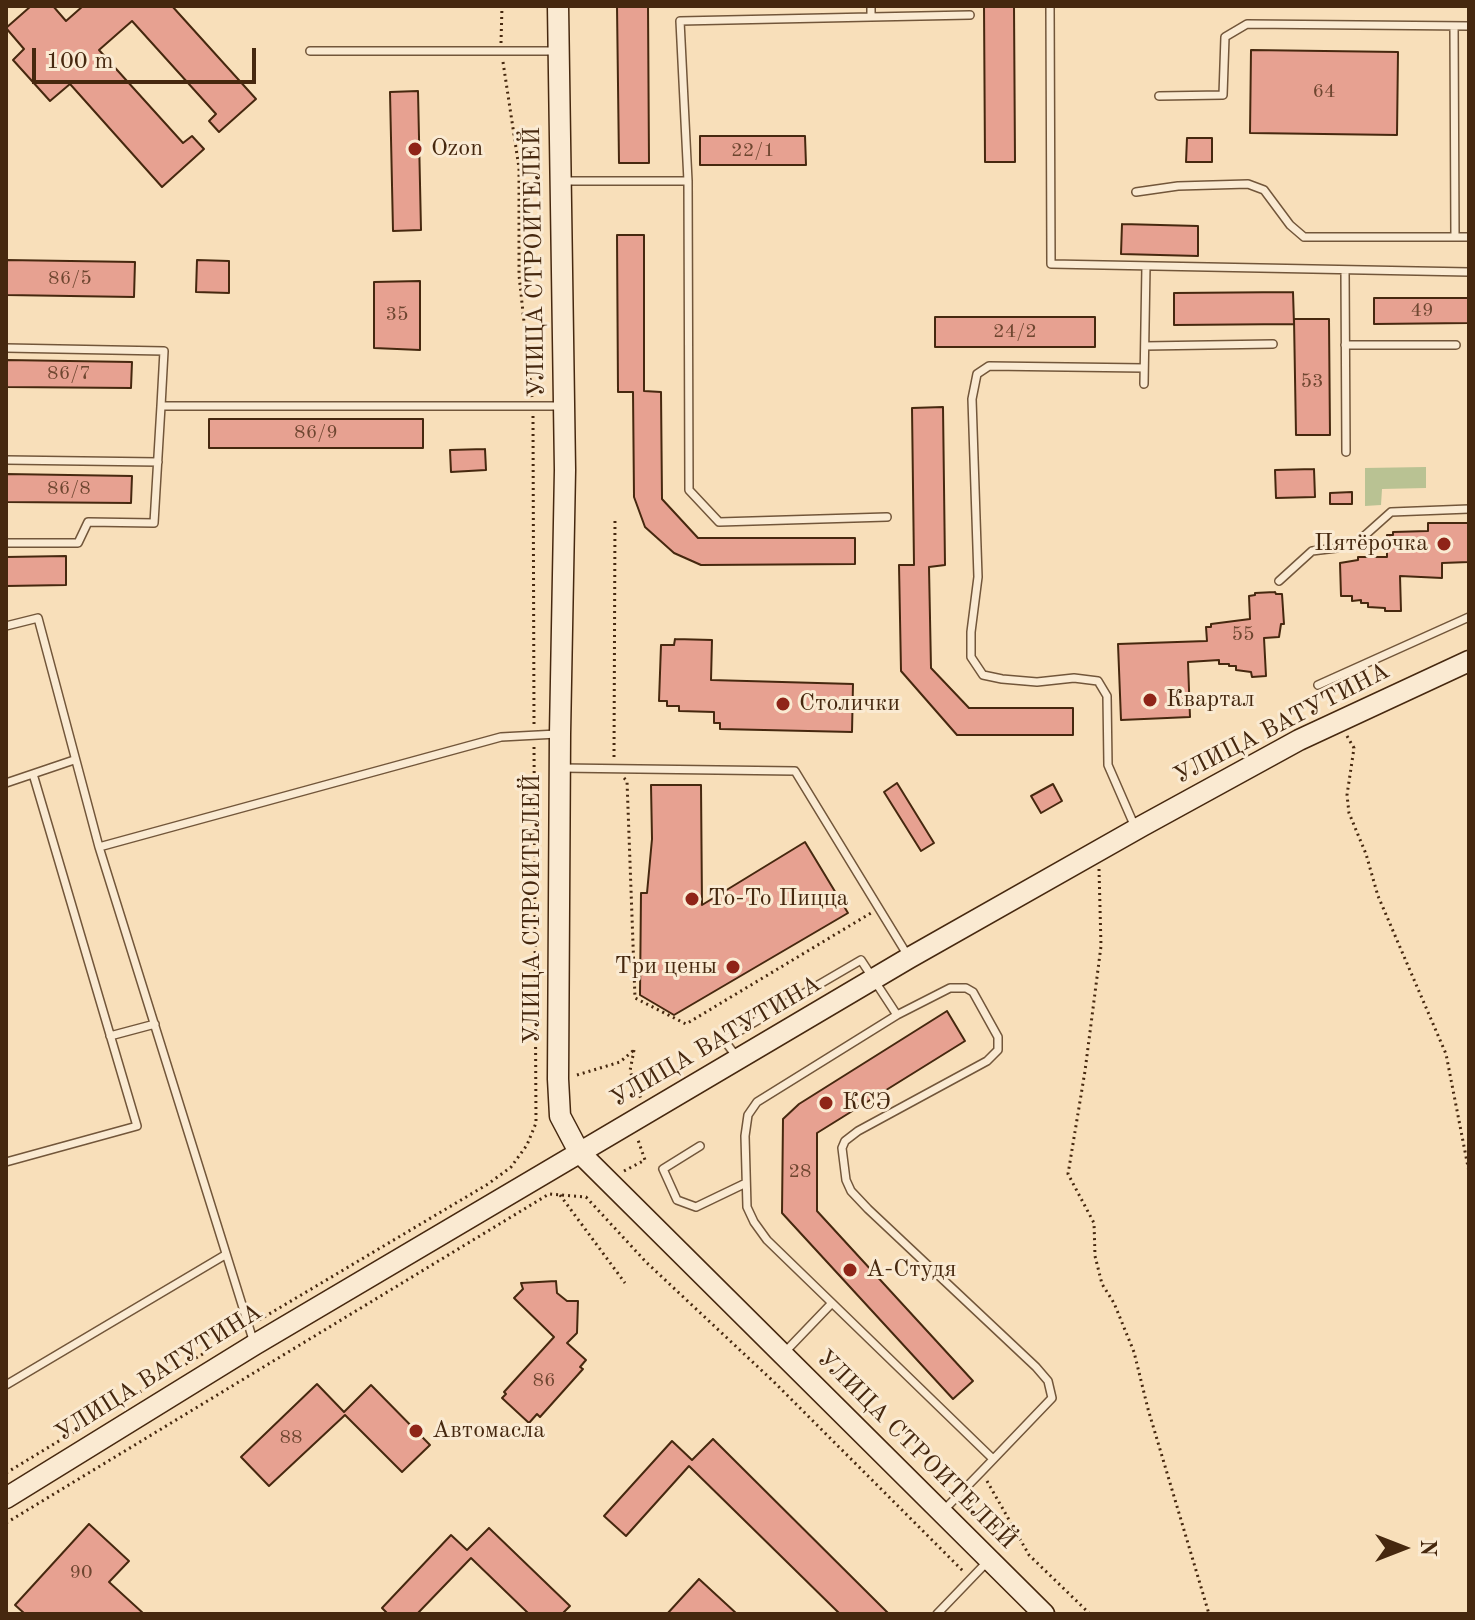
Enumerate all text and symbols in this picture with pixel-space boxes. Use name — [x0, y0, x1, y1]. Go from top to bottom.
scale bar — [36, 32, 260, 82]
text: 100 m — [46, 50, 114, 74]
house number: 64 — [1312, 80, 1336, 104]
street label: УЛИЦА СТРОИТЕЛЕЙ — [518, 127, 552, 397]
place label: Ozon — [431, 135, 483, 163]
house number: 22/1 — [731, 139, 775, 163]
marker: Ozon — [406, 140, 424, 158]
house number: 86/5 — [48, 267, 92, 291]
house number: 49 — [1410, 299, 1434, 323]
house number: 35 — [385, 303, 409, 327]
house number: 24/2 — [993, 320, 1037, 344]
house number: 86/7 — [47, 362, 91, 386]
house number: 53 — [1300, 370, 1324, 394]
house number: 86/9 — [294, 421, 338, 445]
house number: 86/8 — [47, 477, 91, 501]
place label: Пятёрочка — [1314, 530, 1428, 558]
marker: Пятёрочка — [1435, 535, 1453, 553]
house number: 55 — [1231, 623, 1255, 647]
street label: УЛИЦА ВАТУТИНА — [1169, 657, 1395, 791]
place label: Квартал — [1166, 686, 1255, 714]
place label: Столички — [799, 690, 900, 718]
marker: Квартал — [1141, 691, 1159, 709]
marker: Столички — [774, 695, 792, 713]
street label: УЛИЦА СТРОИТЕЛЕЙ — [519, 774, 547, 1044]
place label: То-То Пицца — [708, 885, 848, 913]
marker: То-То Пицца — [683, 890, 701, 908]
place label: Три цены — [615, 953, 717, 981]
marker: Три цены — [724, 958, 742, 976]
street label: УЛИЦА ВАТУТИНА — [606, 970, 826, 1114]
place label: КСЭ — [842, 1089, 891, 1117]
marker: КСЭ — [817, 1094, 835, 1112]
house number: 28 — [788, 1160, 812, 1184]
place label: А-Студя — [866, 1256, 957, 1284]
marker: А-Студя — [841, 1261, 859, 1279]
street label: УЛИЦА ВАТУТИНА — [50, 1298, 268, 1448]
street label: УЛИЦА СТРОИТЕЛЕЙ — [810, 1344, 1022, 1556]
house number: 86 — [532, 1369, 556, 1393]
place label: Автомасла — [432, 1417, 545, 1445]
marker: Автомасла — [407, 1422, 425, 1440]
house number: 88 — [279, 1426, 303, 1450]
north arrow — [1363, 1508, 1443, 1588]
text: N — [1416, 1540, 1438, 1556]
house number: 90 — [69, 1561, 93, 1585]

